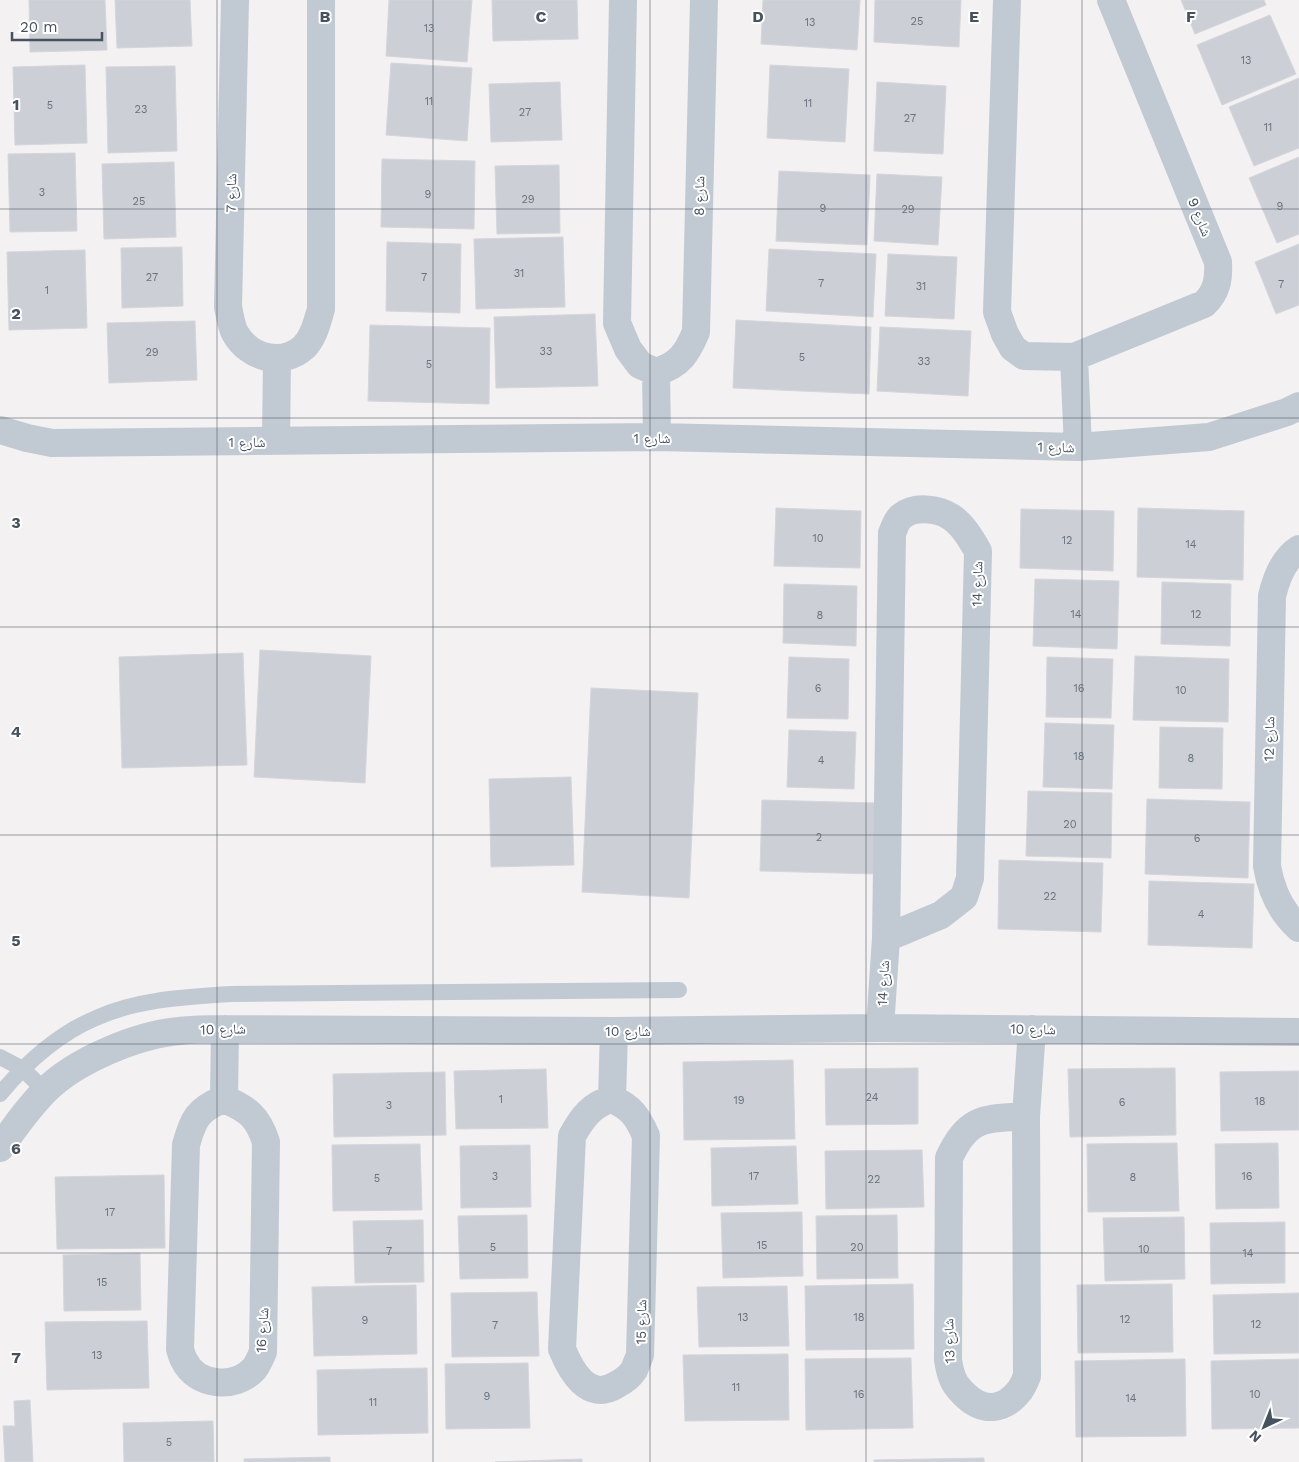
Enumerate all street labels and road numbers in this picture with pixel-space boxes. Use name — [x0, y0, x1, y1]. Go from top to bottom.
street label: شارع 7 — [223, 173, 241, 213]
street label: شارع 8 — [691, 176, 709, 216]
street label: شارع 9 — [1183, 195, 1215, 239]
street label: شارع 1 — [634, 430, 670, 448]
street label: شارع 1 — [229, 434, 265, 452]
street label: شارع 1 — [1037, 439, 1075, 457]
street label: شارع 14 — [969, 561, 987, 607]
street label: شارع 12 — [1261, 716, 1279, 762]
street label: شارع 14 — [874, 960, 894, 1006]
street label: شارع 10 — [200, 1021, 246, 1039]
street label: شارع 10 — [1010, 1021, 1056, 1039]
street label: شارع 10 — [605, 1023, 651, 1041]
street label: شارع 15 — [633, 1299, 651, 1345]
street label: شارع 16 — [252, 1307, 274, 1353]
street label: شارع 13 — [940, 1318, 960, 1364]

